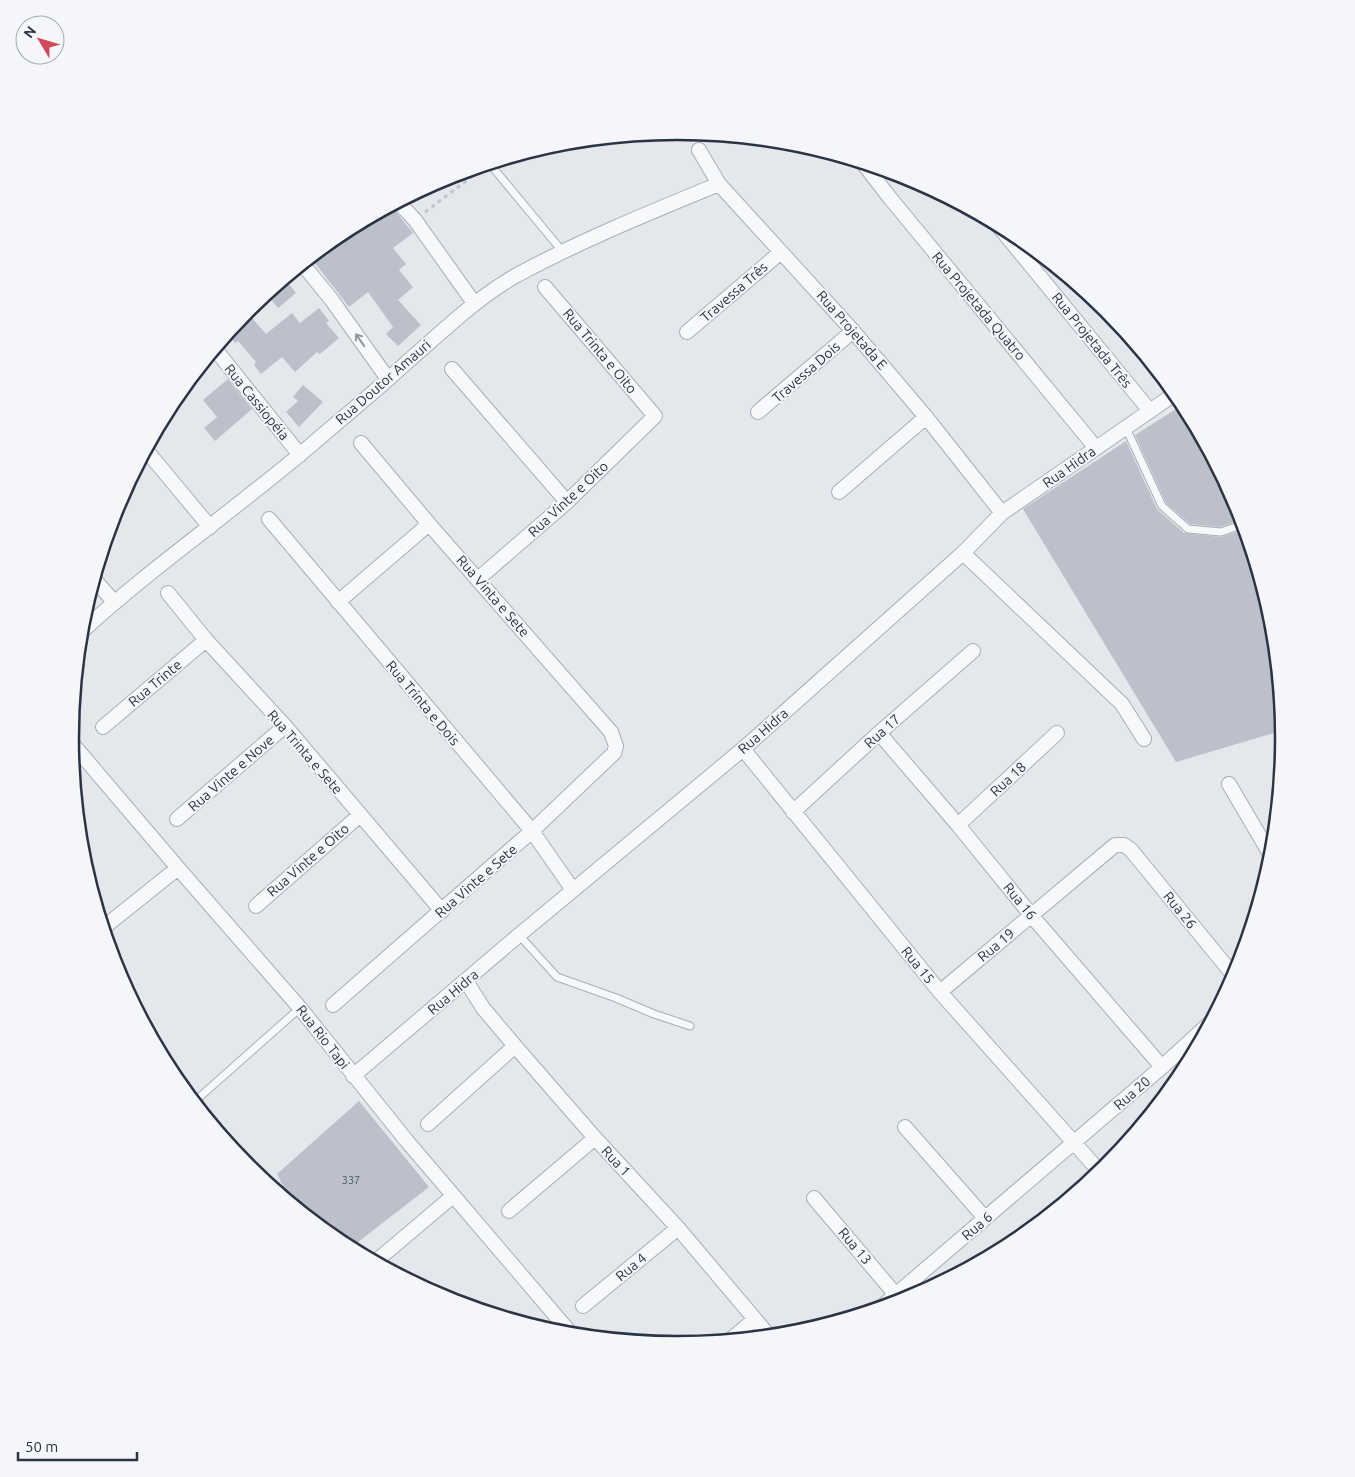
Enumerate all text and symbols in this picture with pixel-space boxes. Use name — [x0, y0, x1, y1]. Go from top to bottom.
north arrow — [15, 15, 65, 65]
text: N — [20, 23, 39, 41]
street label: Rua Projetada Quatro — [929, 249, 1029, 363]
street label: Travessa Três — [697, 259, 771, 325]
street label: Rua Projetada E — [813, 287, 891, 373]
street label: Rua Projetada Três — [1049, 289, 1135, 391]
street label: Rua Trinta e Oito — [560, 305, 640, 397]
one-way arrow — [355, 333, 365, 347]
street label: Rua Doutor Amauri — [332, 336, 434, 428]
street label: Travessa Dois — [769, 338, 843, 406]
street label: Rua Cassiopéia — [221, 361, 293, 443]
street label: Rua Hidra — [1039, 443, 1099, 491]
street label: Rua Vinte e Oito — [525, 458, 611, 540]
street label: Rua Vinta e Sete — [453, 552, 533, 640]
street label: Rua Trinte — [125, 656, 185, 710]
street label: Rua Trinta e Dois — [383, 657, 463, 749]
street label: Rua Hidra — [735, 705, 791, 757]
street label: Rua Trinta e Sete — [264, 707, 346, 797]
street label: Rua 17 — [861, 711, 903, 751]
street label: Rua Vinte e Nove — [185, 732, 277, 814]
street label: Rua 18 — [987, 758, 1029, 799]
street label: Rua Vinte e Oito — [264, 820, 352, 900]
street label: Rua Vinte e Sete — [432, 841, 520, 921]
street label: Rua 16 — [1000, 879, 1040, 923]
street label: Rua 26 — [1160, 888, 1200, 932]
street label: Rua 19 — [974, 925, 1018, 965]
street label: Rua 15 — [898, 943, 938, 987]
street label: Rua Hidra — [425, 966, 481, 1018]
street label: Rua Rio Tapi — [293, 1002, 353, 1072]
street label: Rua 20 — [1111, 1073, 1154, 1113]
street label: Rua 1 — [598, 1143, 634, 1179]
house number: 337 — [342, 1174, 360, 1186]
street label: Rua 6 — [959, 1208, 996, 1244]
street label: Rua 13 — [835, 1224, 875, 1268]
street label: Rua 4 — [612, 1250, 650, 1284]
scale bar — [18, 1430, 136, 1462]
text: 50 m — [25, 1438, 58, 1455]

